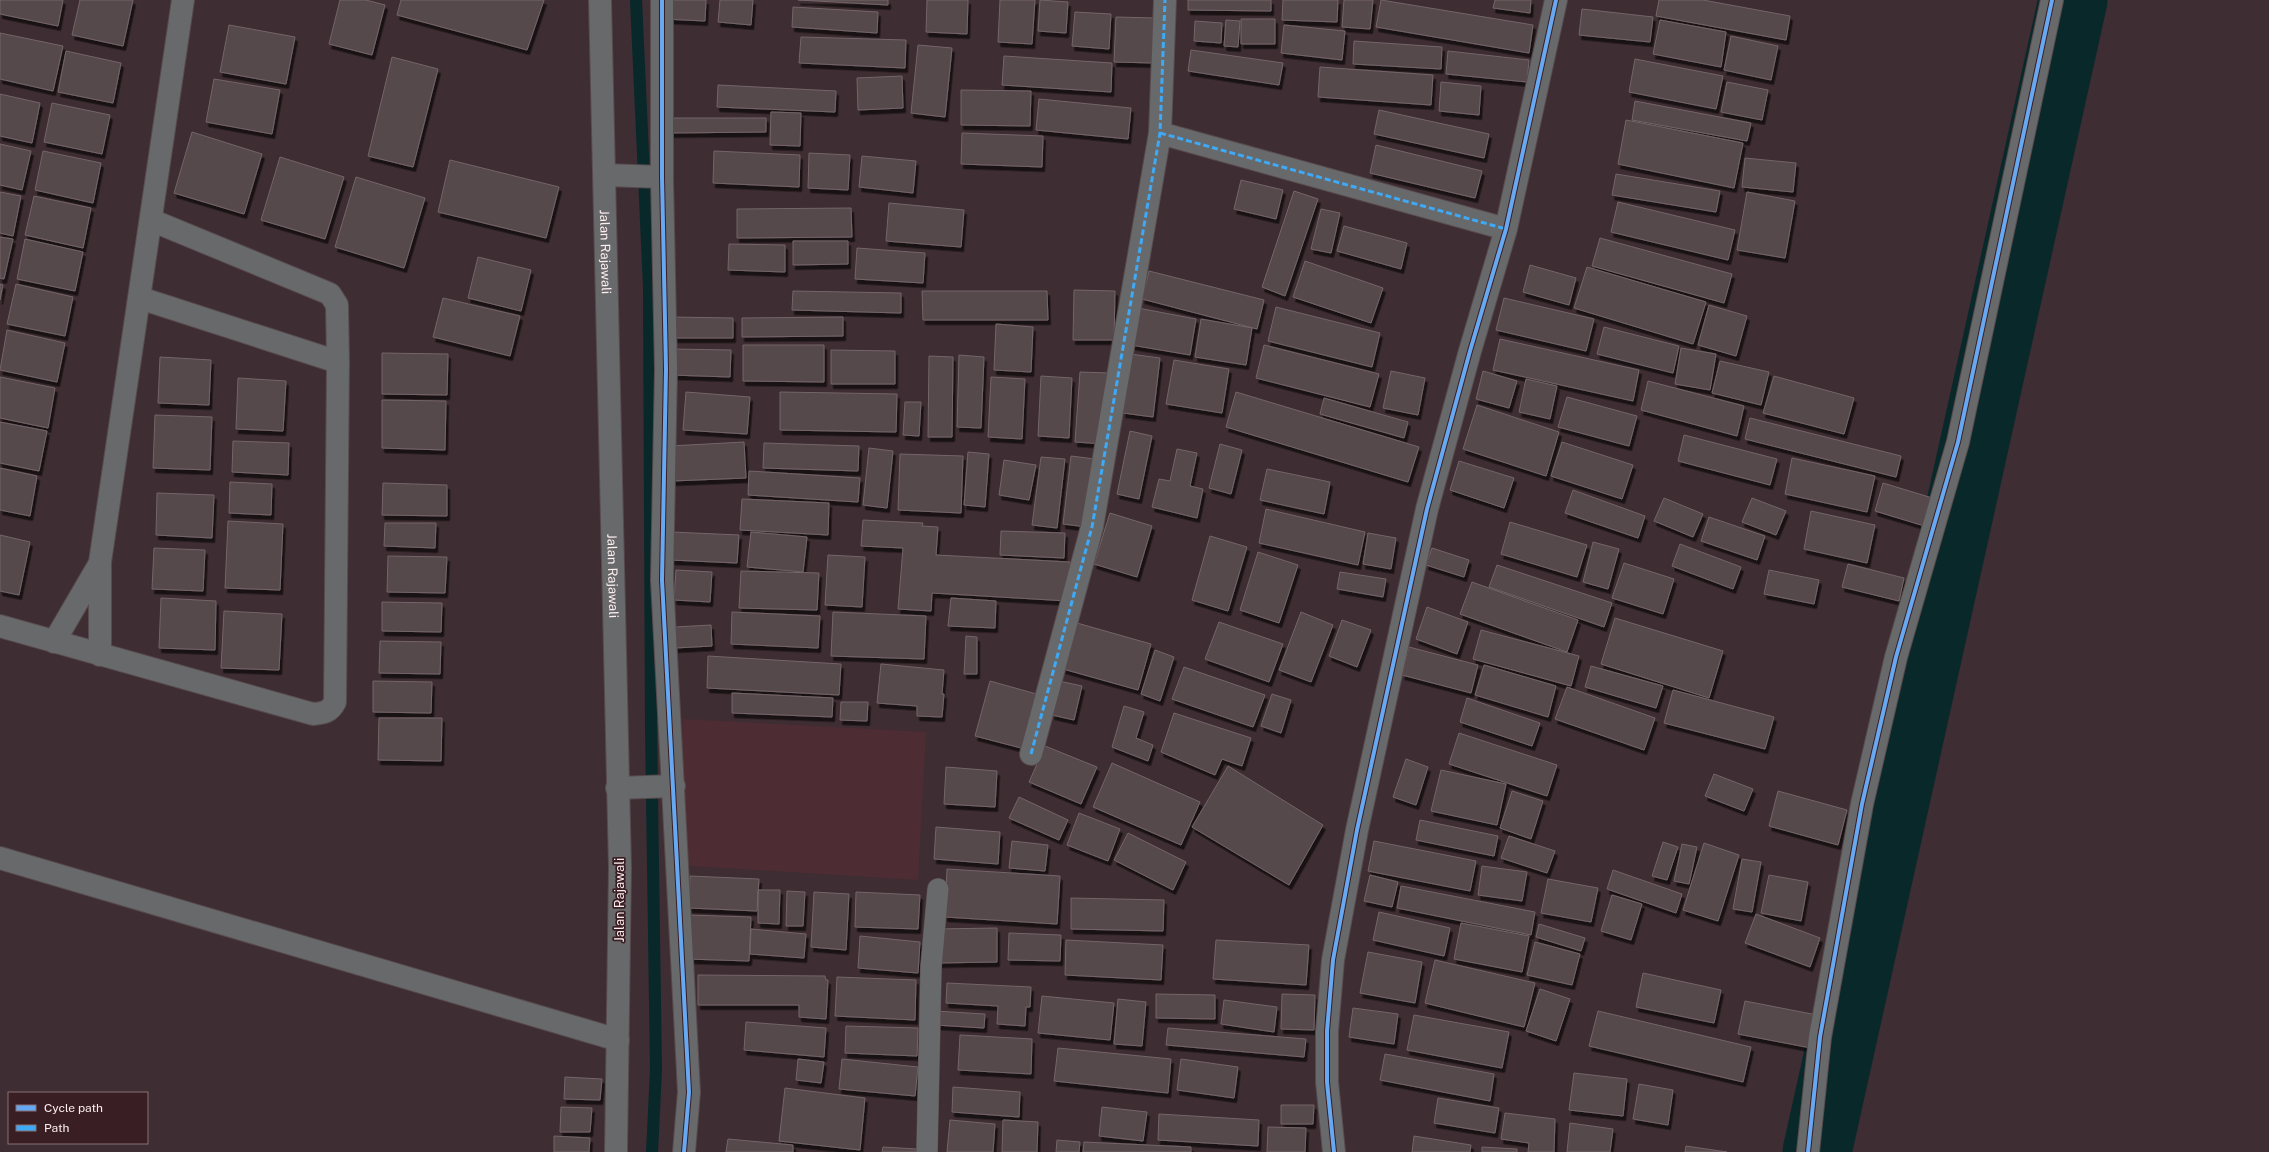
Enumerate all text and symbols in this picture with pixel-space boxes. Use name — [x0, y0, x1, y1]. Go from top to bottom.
street label: Jalan Rajawali — [597, 209, 614, 294]
street label: Jalan Rajawali — [605, 533, 622, 618]
street label: Jalan Rajawali — [612, 858, 627, 942]
legend — [8, 1092, 148, 1144]
text: Cycle path — [44, 1101, 103, 1115]
text: Path — [44, 1121, 70, 1135]

